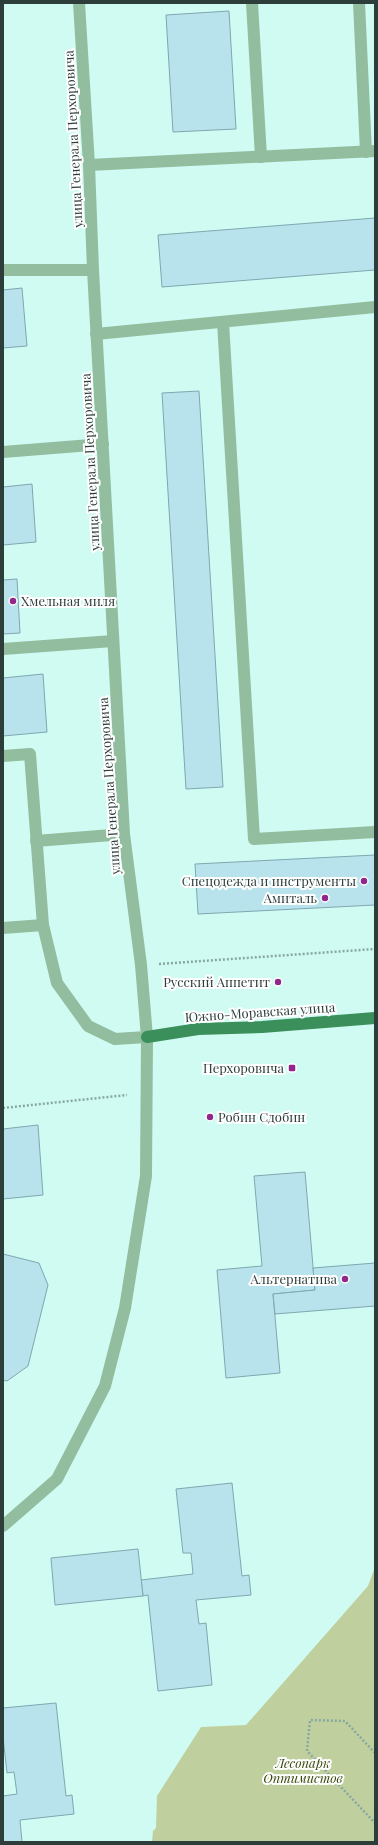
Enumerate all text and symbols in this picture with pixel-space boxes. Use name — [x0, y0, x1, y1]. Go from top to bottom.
street label: улица Генерала Перхоровича — [59, 49, 86, 229]
street label: улица Генерала Перхоровича — [76, 372, 103, 552]
place label: Хмельная миля — [21, 592, 115, 609]
marker: Хмельная миля — [8, 596, 18, 606]
street label: улица Генерала Перхоровича — [94, 696, 123, 876]
place label: Спецодежда и инструменты — [182, 872, 356, 889]
marker: Спецодежда и инструменты — [359, 876, 369, 886]
place label: Амиталь — [263, 889, 317, 906]
marker: Амиталь — [320, 893, 330, 903]
place label: Русский Аппетит — [163, 973, 270, 990]
marker: Русский Аппетит — [273, 977, 283, 987]
street label: Южно-Моравская улица — [184, 998, 336, 1025]
place label: Перхоровича — [203, 1059, 285, 1076]
marker: Перхоровича — [287, 1063, 297, 1073]
place label: Робин Сдобин — [218, 1108, 305, 1125]
marker: Робин Сдобин — [205, 1112, 215, 1122]
place label: Альтернатива — [249, 1270, 338, 1287]
marker: Альтернатива — [340, 1274, 350, 1284]
park label: Лесопарк Оптимистов — [263, 1754, 344, 1786]

